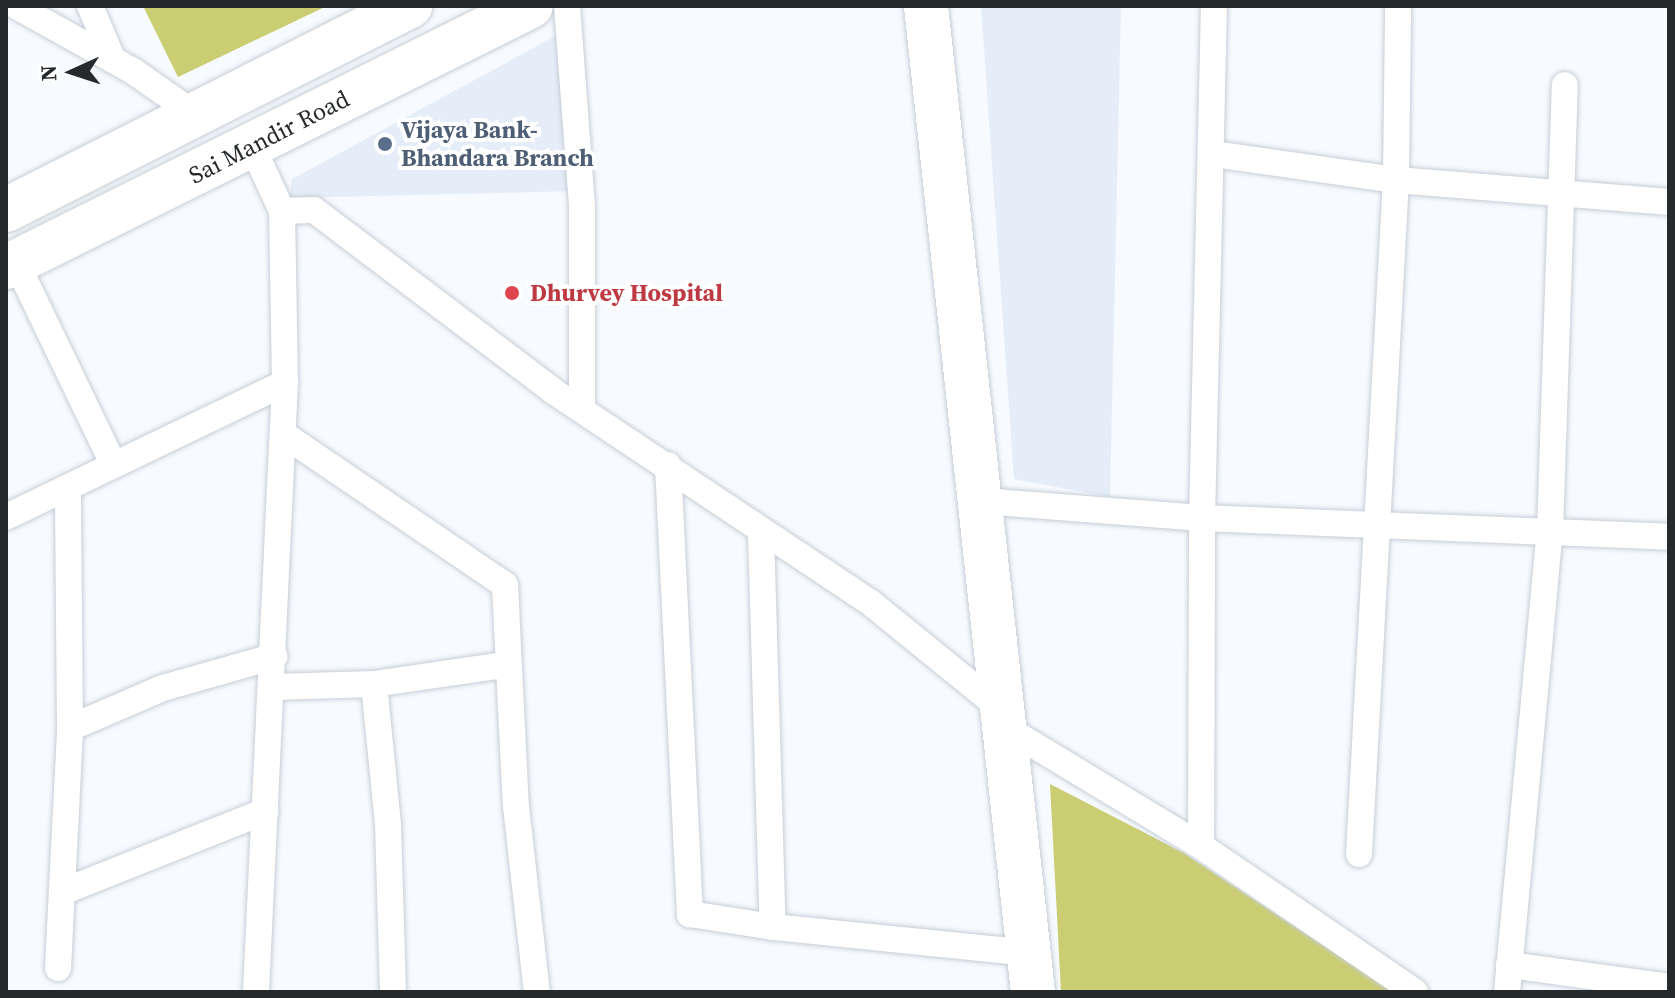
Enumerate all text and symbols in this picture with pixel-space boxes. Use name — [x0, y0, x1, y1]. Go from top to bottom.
north arrow — [32, 32, 112, 112]
text: N — [33, 64, 63, 82]
street label: Sai Mandir Road — [184, 84, 354, 190]
place label: Vijaya Bank- Bhandara Branch — [401, 116, 594, 172]
marker: Vijaya Bank- Bhandara Branch — [376, 135, 394, 153]
place label: Dhurvey Hospital — [530, 279, 723, 307]
marker: Dhurvey Hospital — [501, 282, 523, 304]

